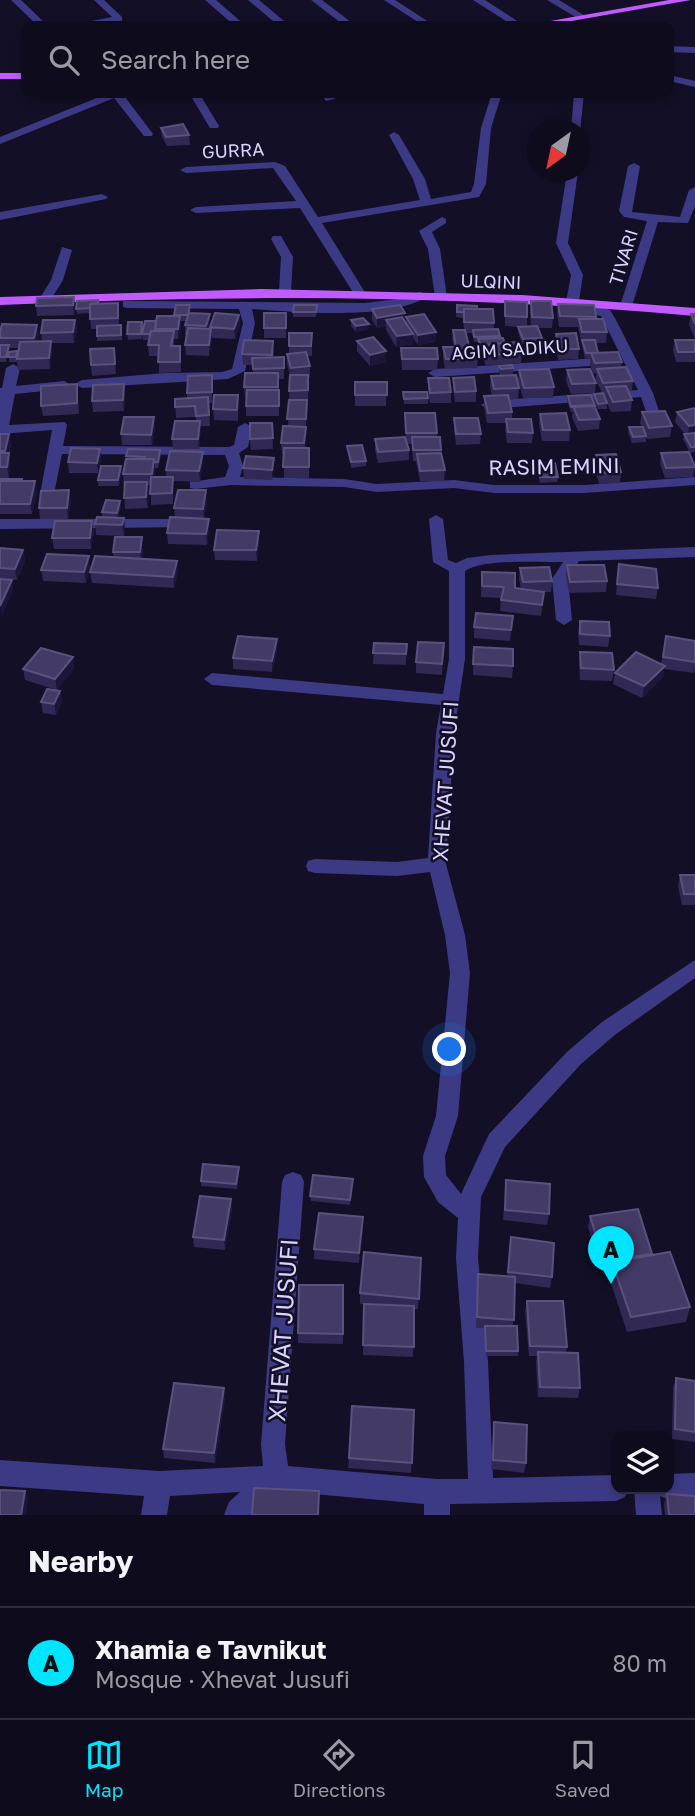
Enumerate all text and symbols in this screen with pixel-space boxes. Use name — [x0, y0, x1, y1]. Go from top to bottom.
search box — [21, 21, 674, 98]
icon: search — [45, 41, 83, 79]
text: Search here — [101, 44, 250, 75]
north arrow — [527, 119, 590, 182]
street label: GURRA — [201, 137, 265, 163]
street label: TIVARI — [604, 226, 642, 288]
street label: ULQINI — [460, 269, 522, 293]
street label: AGIM SADIKU — [451, 334, 569, 364]
street label: RASIM EMINI — [488, 452, 620, 480]
street label: XHEVAT JUSUFI — [426, 700, 464, 862]
your location — [432, 1032, 466, 1066]
pin: A — [588, 1226, 634, 1284]
street label: XHEVAT JUSUFI — [261, 1237, 303, 1423]
map controls — [611, 1431, 674, 1494]
button: layers — [611, 1431, 674, 1494]
text: Nearby — [28, 1543, 133, 1579]
text: Xhamia e Tavnikut — [95, 1634, 327, 1665]
text: A — [43, 1649, 59, 1677]
text: 80 m — [613, 1649, 667, 1677]
text: Mosque · Xhevat Jusufi — [95, 1665, 350, 1693]
tab: Map — [85, 1736, 123, 1801]
tab: Directions — [293, 1736, 386, 1801]
tab: Saved — [555, 1736, 610, 1801]

